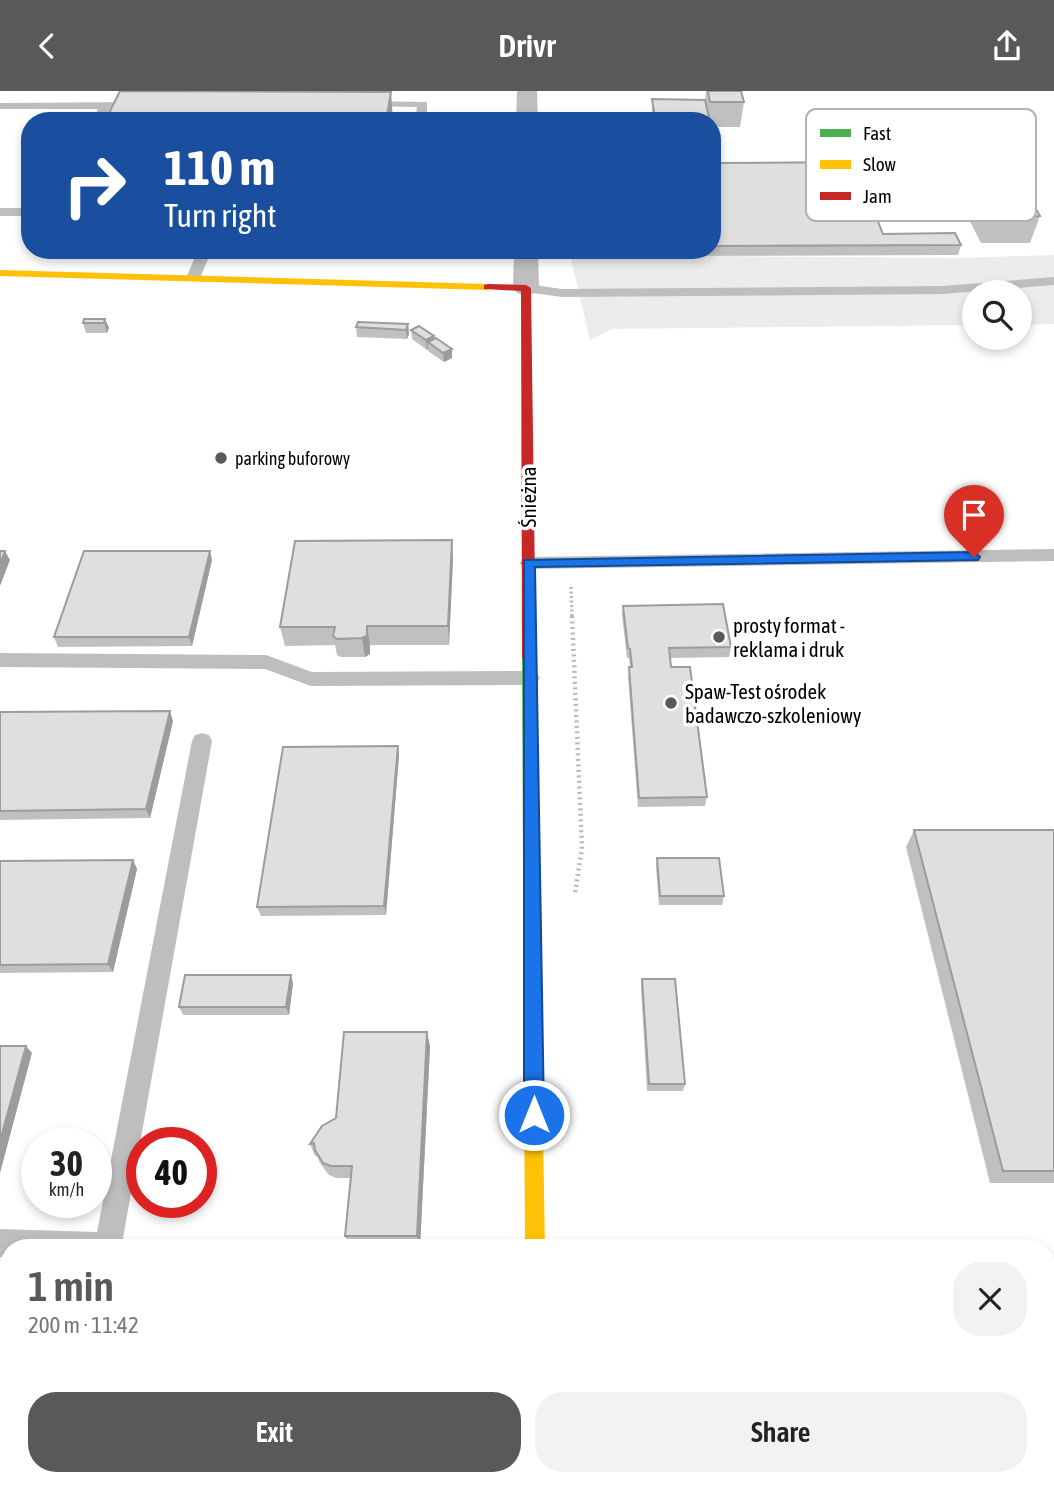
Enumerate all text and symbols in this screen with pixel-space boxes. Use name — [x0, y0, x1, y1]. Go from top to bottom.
icon: back — [28, 27, 66, 65]
text: Drivr — [498, 27, 556, 64]
icon: share — [988, 27, 1026, 65]
legend — [806, 109, 1036, 221]
text: Fast — [863, 122, 891, 144]
text: 110 m — [164, 139, 275, 195]
icon: right — [49, 140, 140, 231]
text: Slow — [863, 153, 897, 175]
text: Jam — [863, 185, 892, 207]
text: Turn right — [164, 197, 277, 234]
map controls — [962, 280, 1032, 350]
button: search — [962, 280, 1032, 350]
place label: parking buforowy — [235, 448, 350, 469]
marker: parking buforowy — [213, 450, 229, 466]
street label: Śnieżna — [516, 467, 540, 527]
pin — [944, 485, 1004, 557]
icon: arrive — [955, 496, 993, 534]
place label: prosty format - reklama i druk — [733, 613, 845, 661]
marker: prosty format - reklama i druk — [711, 629, 727, 645]
place label: Spaw-Test ośrodek badawczo-szkoleniowy — [685, 679, 862, 727]
marker: Spaw-Test ośrodek badawczo-szkoleniowy — [663, 695, 679, 711]
position arrow — [497, 1078, 571, 1152]
speed limit sign: 40 — [126, 1127, 217, 1218]
text: 30 — [50, 1143, 83, 1183]
text: km/h — [49, 1179, 84, 1200]
text: 1 min — [28, 1262, 114, 1310]
button: close — [953, 1262, 1027, 1336]
text: 200 m · 11:42 — [28, 1312, 139, 1338]
button: Exit — [28, 1392, 521, 1472]
button: Share — [535, 1392, 1027, 1472]

